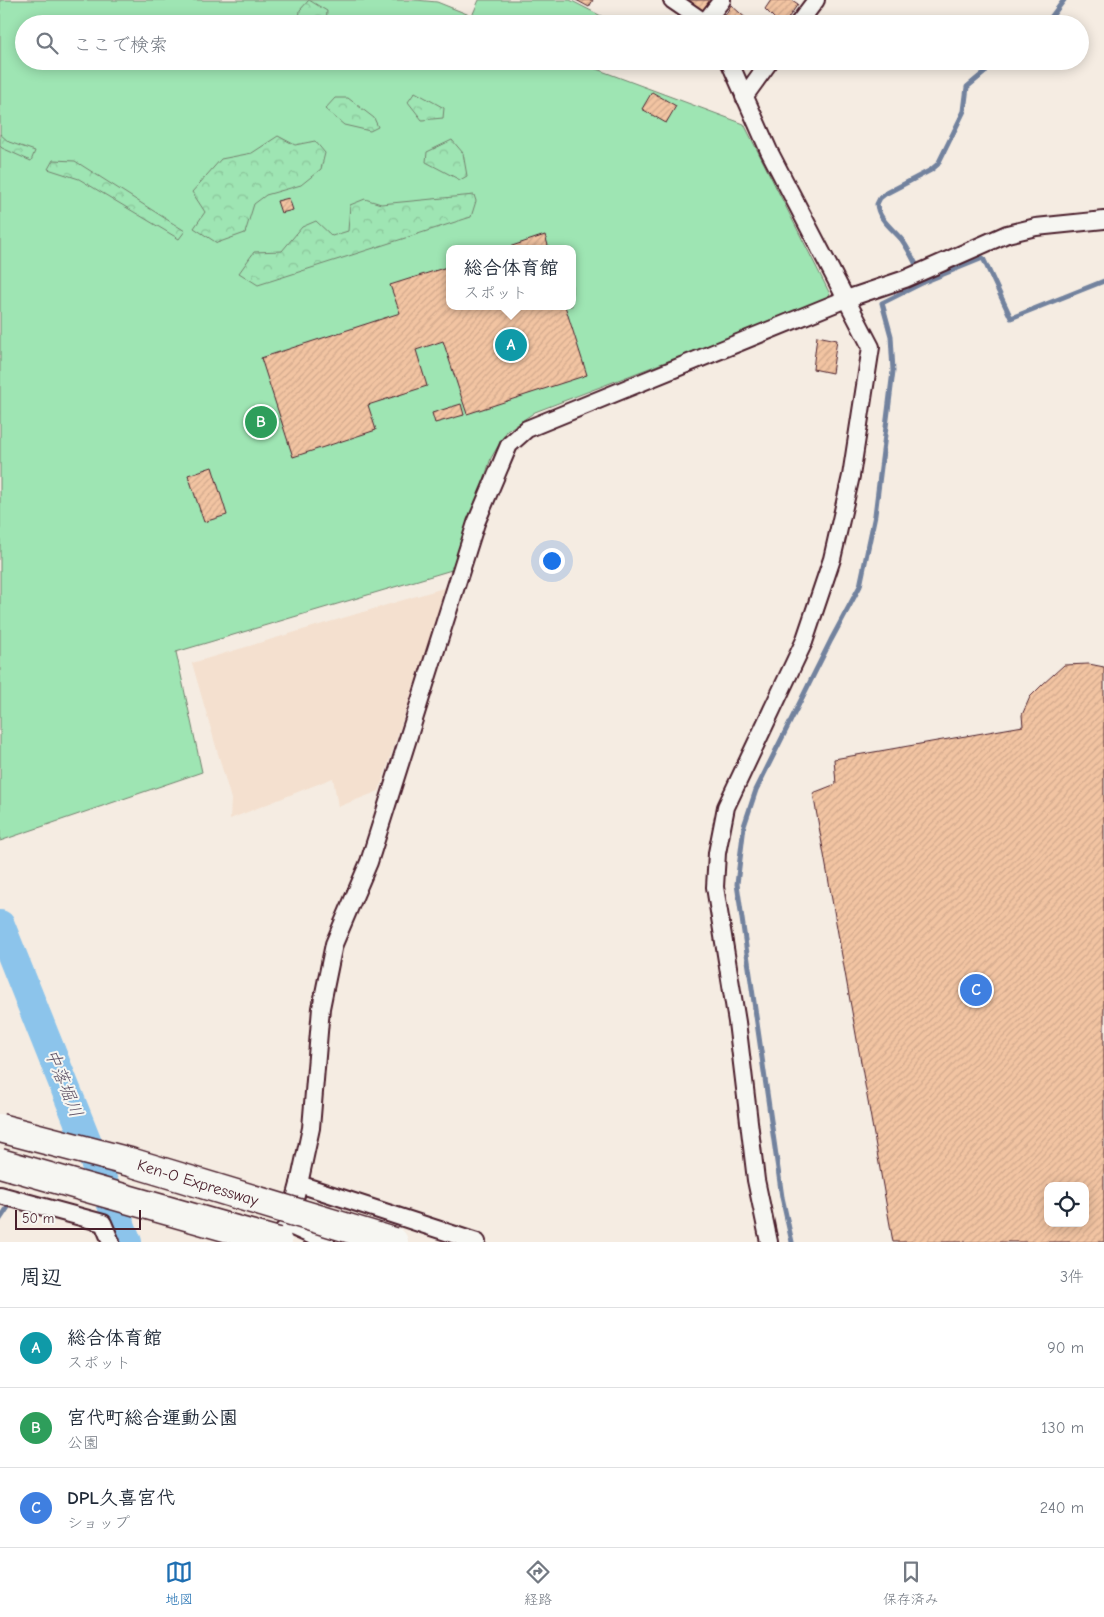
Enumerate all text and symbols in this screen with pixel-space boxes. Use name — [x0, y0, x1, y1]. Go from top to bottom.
search box — [15, 15, 1089, 70]
icon: search — [33, 29, 61, 57]
text: ここで検索 — [73, 34, 168, 56]
popup — [446, 245, 576, 310]
text: 総合体育館 — [463, 257, 559, 279]
text: スポット — [463, 284, 528, 302]
pin: A — [495, 326, 527, 364]
pin: B — [245, 403, 277, 441]
your location — [539, 548, 565, 574]
pin: C — [960, 971, 992, 1009]
water label: 中落堀川 — [40, 1046, 87, 1120]
street label: Ken-O Expressway — [135, 1156, 261, 1210]
map controls — [1044, 1182, 1089, 1227]
button: locate — [1044, 1182, 1089, 1227]
scale bar — [15, 1207, 141, 1230]
text: 50 m — [22, 1210, 54, 1227]
text: 周辺 — [20, 1265, 62, 1289]
text: 3件 — [1060, 1268, 1084, 1286]
text: 総合体育館 — [67, 1327, 162, 1349]
text: A — [32, 1339, 40, 1357]
text: 90 m — [1047, 1339, 1084, 1357]
text: スポット — [67, 1354, 131, 1372]
text: 宮代町総合運動公園 — [67, 1407, 238, 1429]
text: B — [31, 1419, 41, 1437]
text: 130 m — [1041, 1419, 1084, 1437]
text: 公園 — [67, 1434, 99, 1452]
text: DPL久喜宮代 — [67, 1487, 175, 1509]
text: C — [31, 1499, 41, 1517]
text: 240 m — [1040, 1499, 1084, 1517]
text: ショップ — [67, 1514, 130, 1532]
tab: 地図 — [165, 1558, 193, 1608]
tab: 経路 — [524, 1558, 552, 1608]
tab: 保存済み — [883, 1558, 939, 1608]

